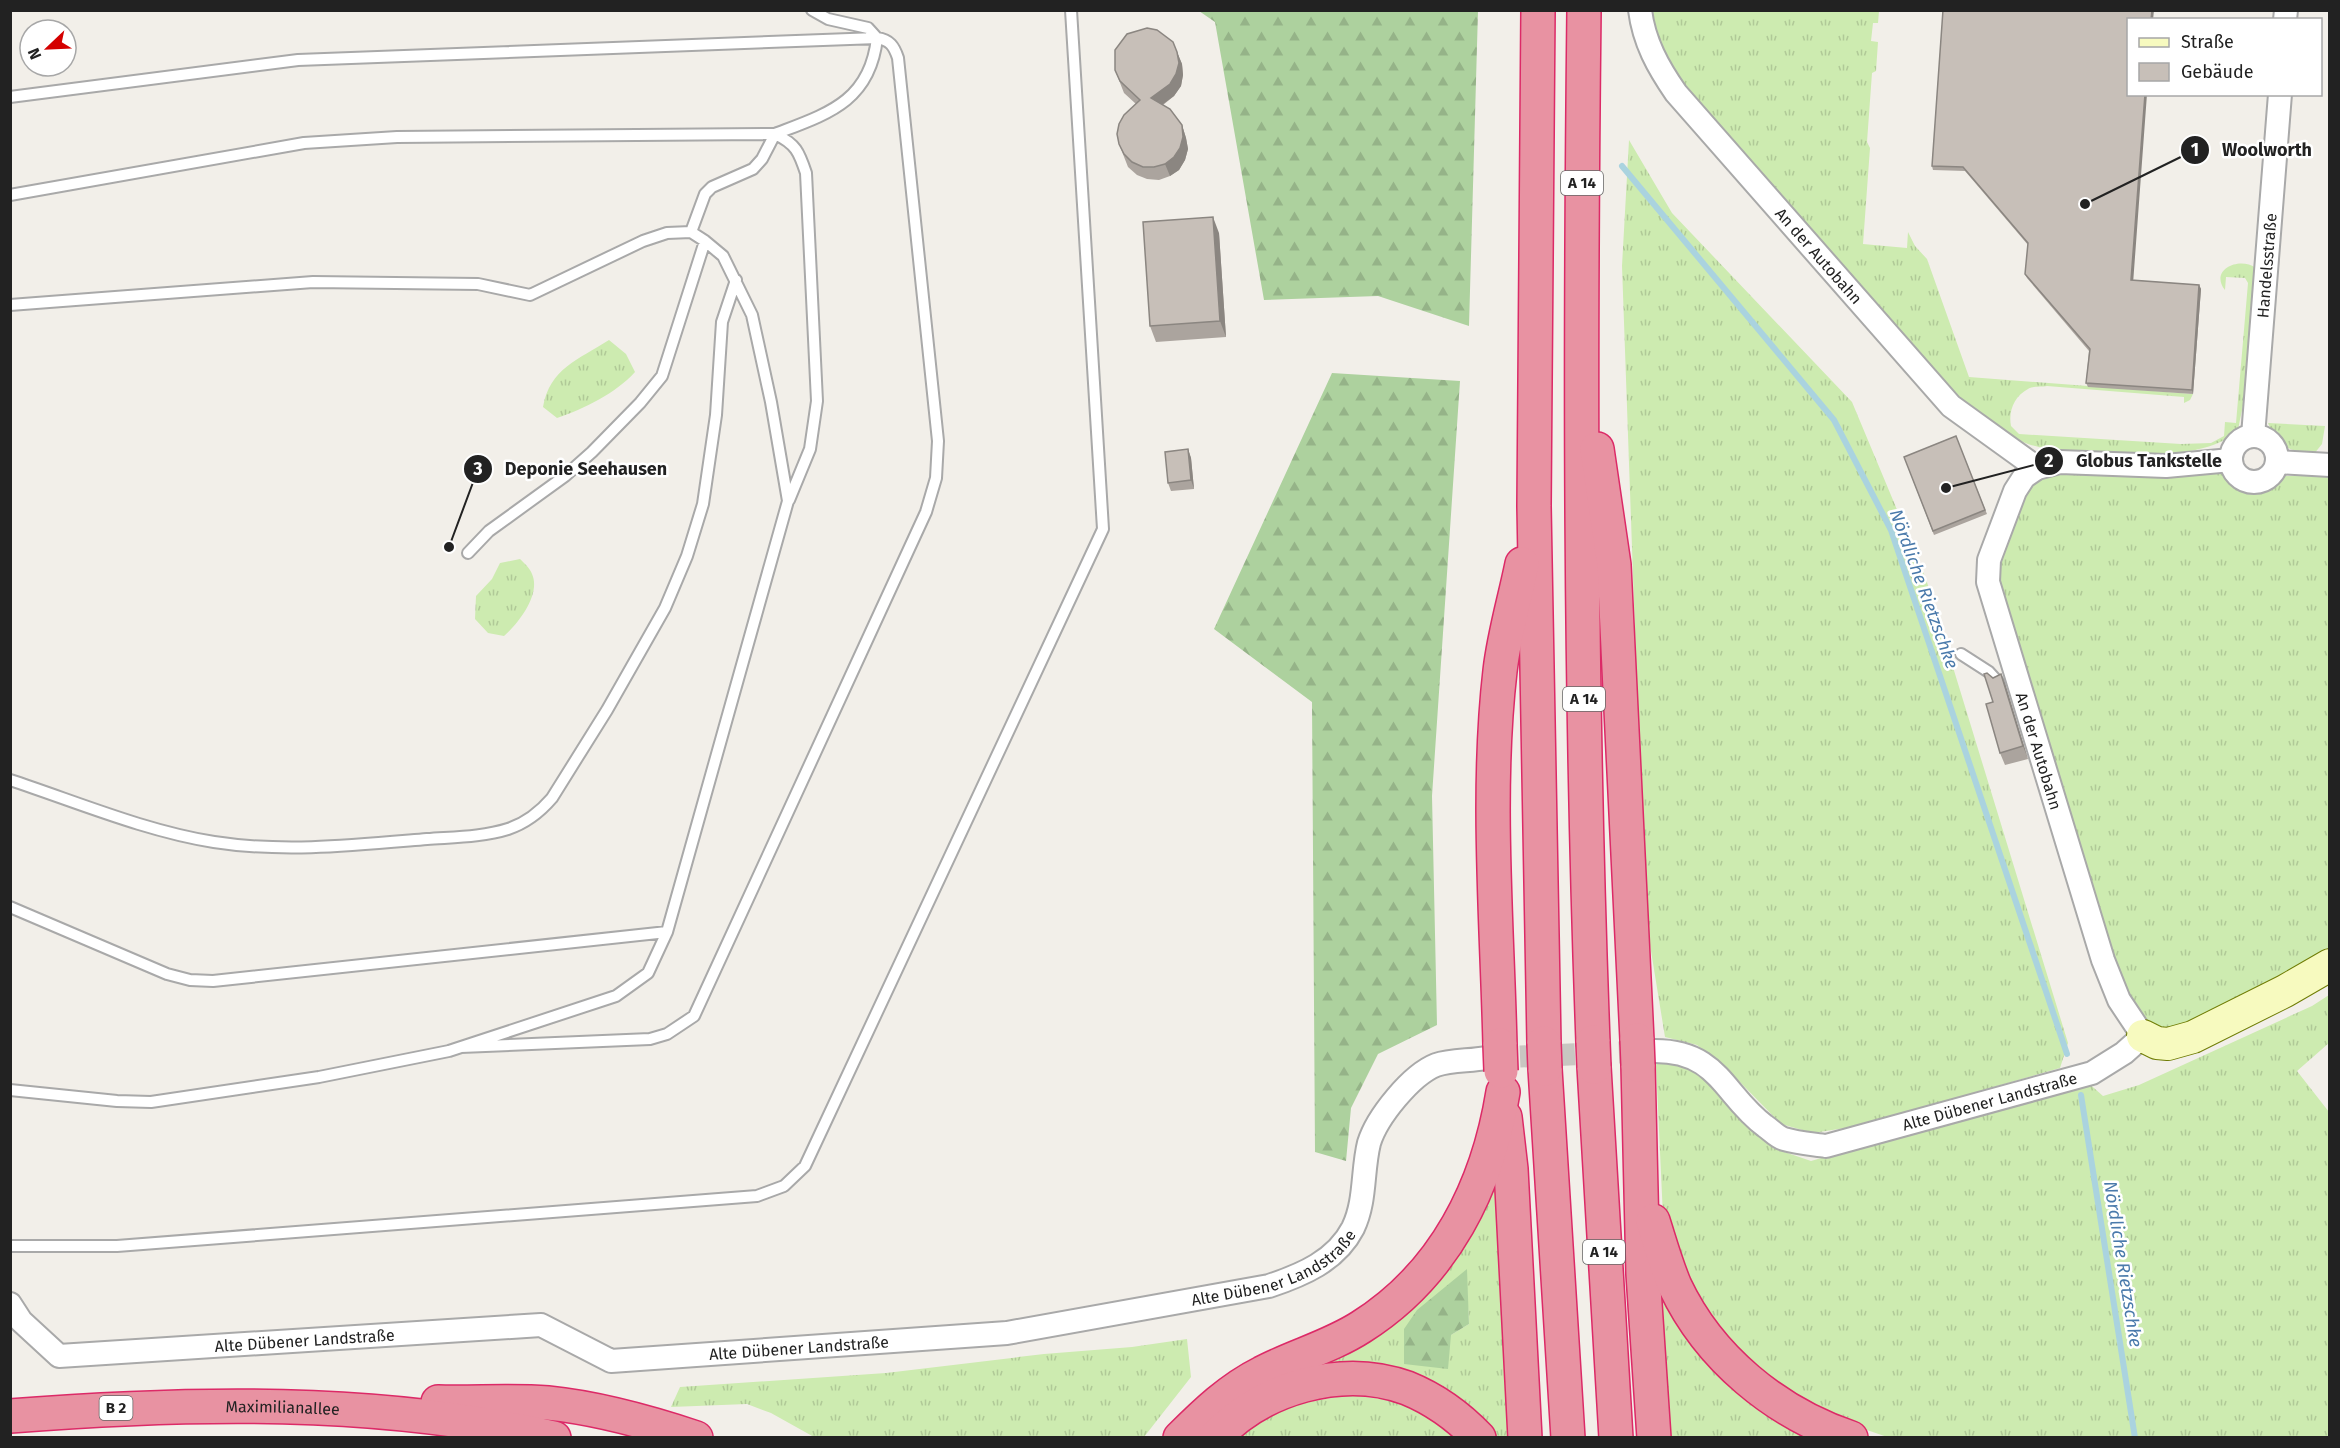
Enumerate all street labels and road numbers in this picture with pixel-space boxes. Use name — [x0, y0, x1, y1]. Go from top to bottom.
road number: A 14 — [1561, 171, 1603, 195]
street label: An der Autobahn — [1771, 204, 1866, 308]
street label: Handelsstraße — [2253, 212, 2281, 319]
road number: A 14 — [1563, 687, 1605, 711]
street label: An der Autobahn — [2012, 690, 2065, 812]
street label: Alte Dübener Landstraße — [1900, 1069, 2079, 1135]
street label: Alte Dübener Landstraße — [1190, 1226, 1360, 1310]
road number: A 14 — [1583, 1240, 1625, 1264]
street label: Alte Dübener Landstraße — [214, 1325, 395, 1356]
street label: Alte Dübener Landstraße — [708, 1332, 889, 1364]
road number: B 2 — [100, 1396, 132, 1420]
street label: Maximilianallee — [226, 1397, 340, 1419]

